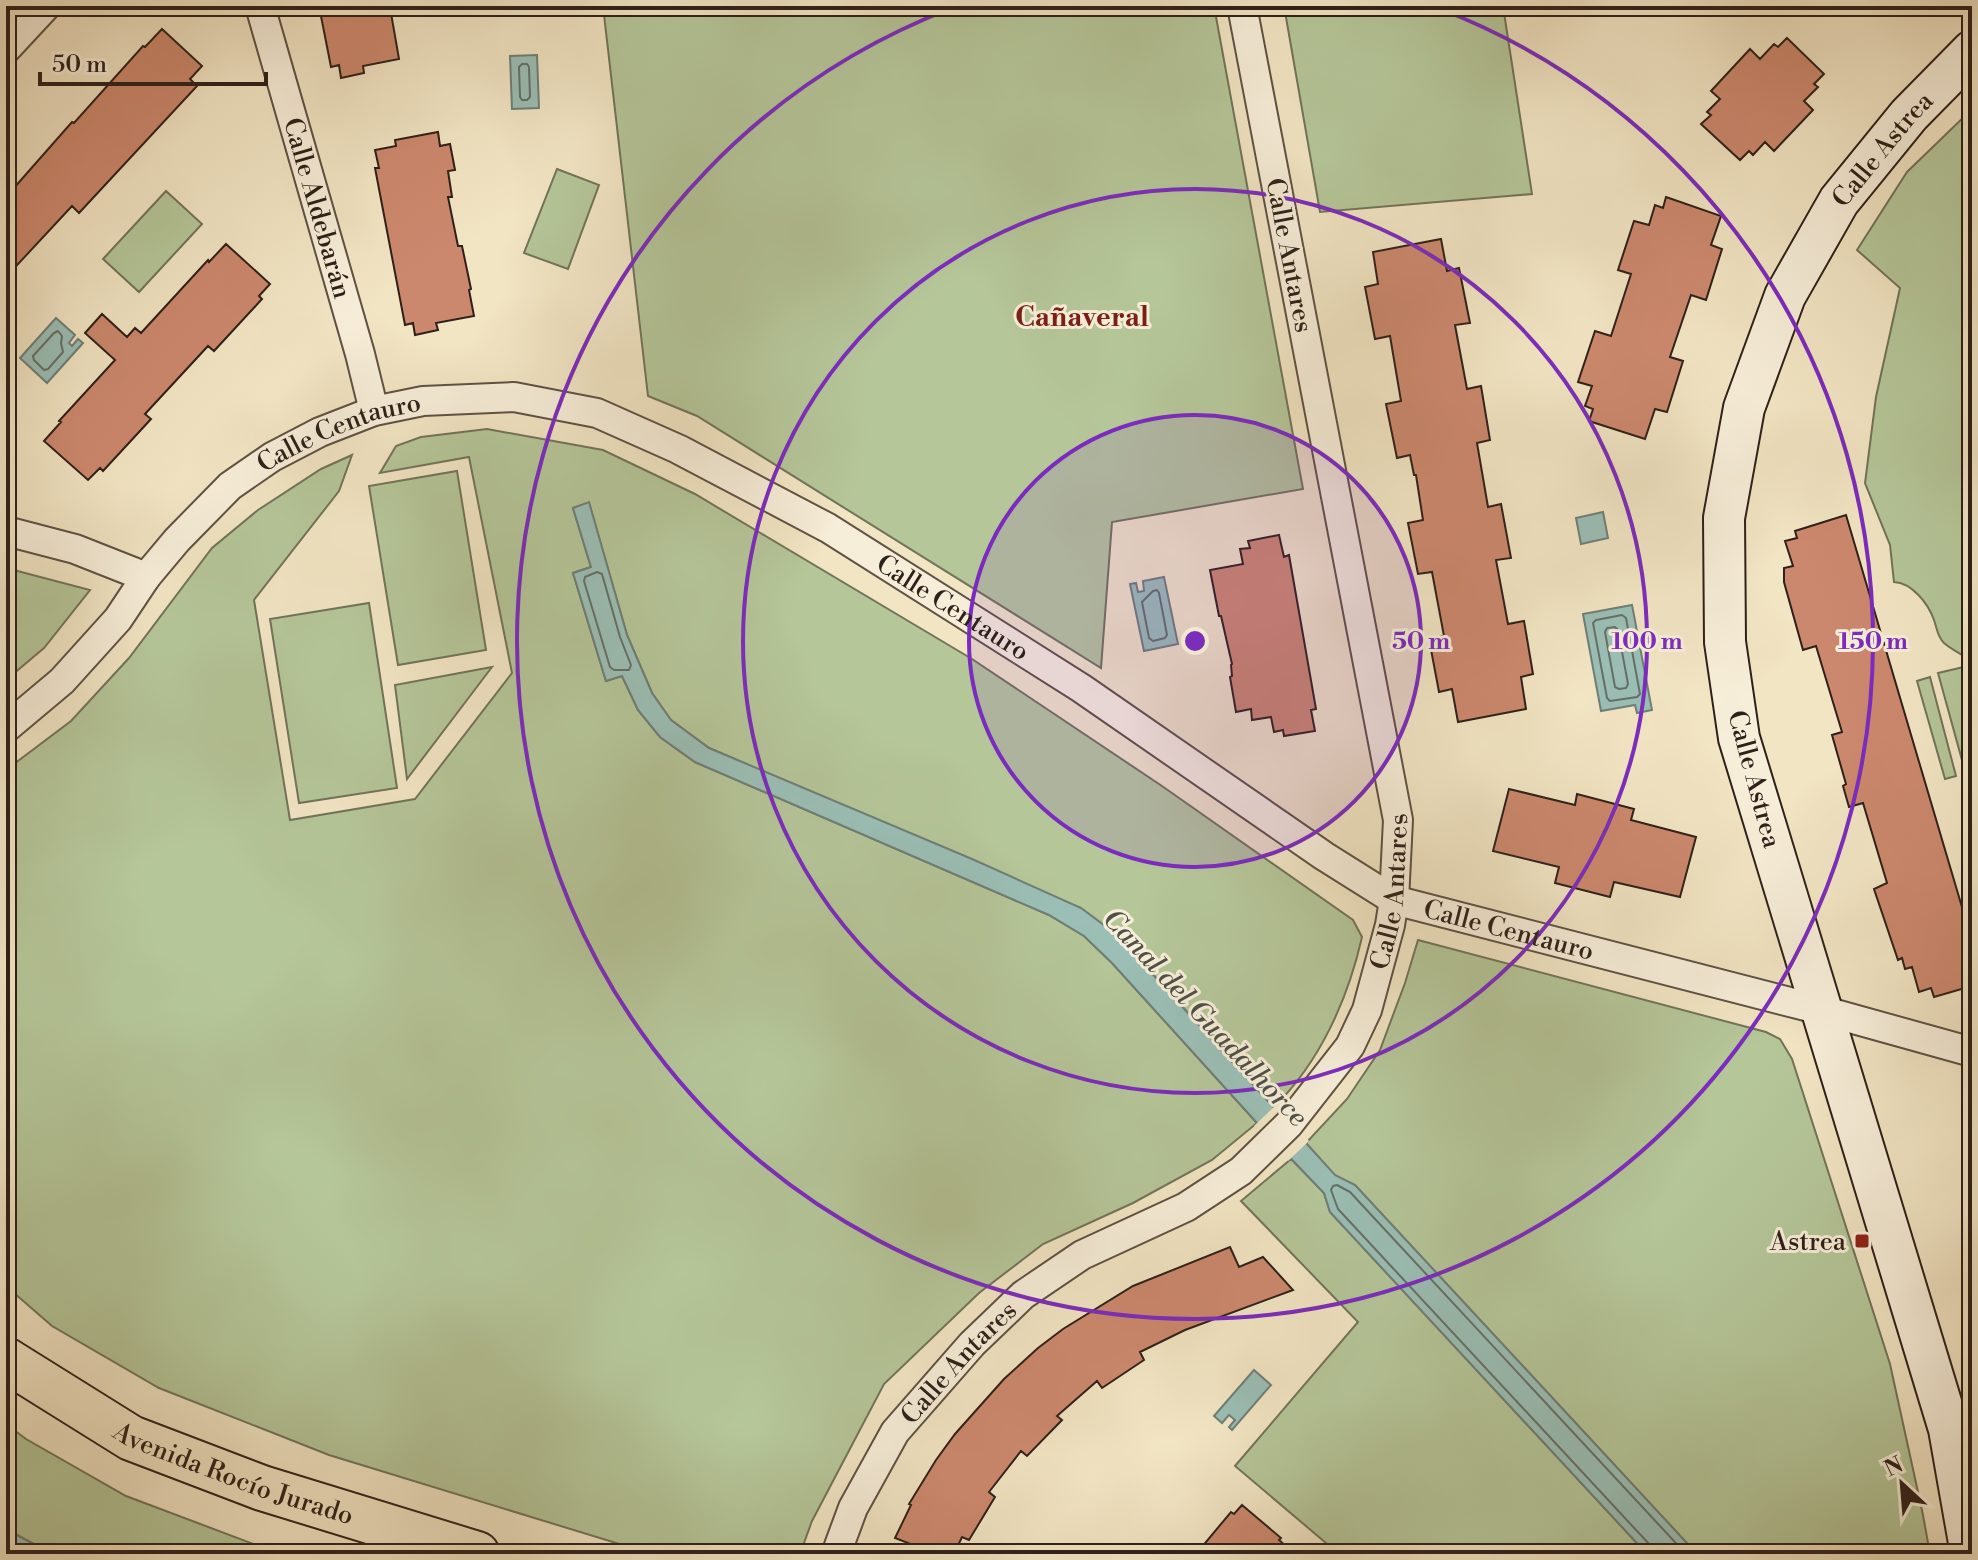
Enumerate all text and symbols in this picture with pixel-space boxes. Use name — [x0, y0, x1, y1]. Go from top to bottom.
scale bar — [40, 36, 266, 86]
text: 50 m — [52, 50, 107, 80]
street label: Calle Astrea — [1825, 85, 1941, 214]
street label: Calle Aldebarán — [276, 114, 358, 302]
street label: Calle Antares — [1258, 175, 1320, 335]
district label: Cañaveral — [1015, 300, 1149, 335]
street label: Calle Centauro — [251, 387, 424, 480]
street label: Calle Centauro — [870, 548, 1035, 668]
centre of rings — [1181, 627, 1209, 655]
text: 50 m — [1392, 627, 1450, 657]
text: 100 m — [1611, 627, 1683, 657]
text: 150 m — [1838, 627, 1908, 657]
street label: Calle Astrea — [1720, 707, 1788, 852]
street label: Calle Antares — [1364, 811, 1416, 973]
street label: Calle Centauro — [1420, 893, 1597, 968]
water label: Canal del Guadalhorce — [1095, 902, 1315, 1134]
place label: Astrea — [1769, 1226, 1847, 1258]
marker: Astrea — [1853, 1232, 1871, 1250]
street label: Calle Antares — [894, 1295, 1024, 1431]
street label: Avenida Rocío Jurado — [106, 1415, 357, 1532]
north arrow — [1862, 1444, 1942, 1524]
text: N — [1880, 1451, 1908, 1483]

